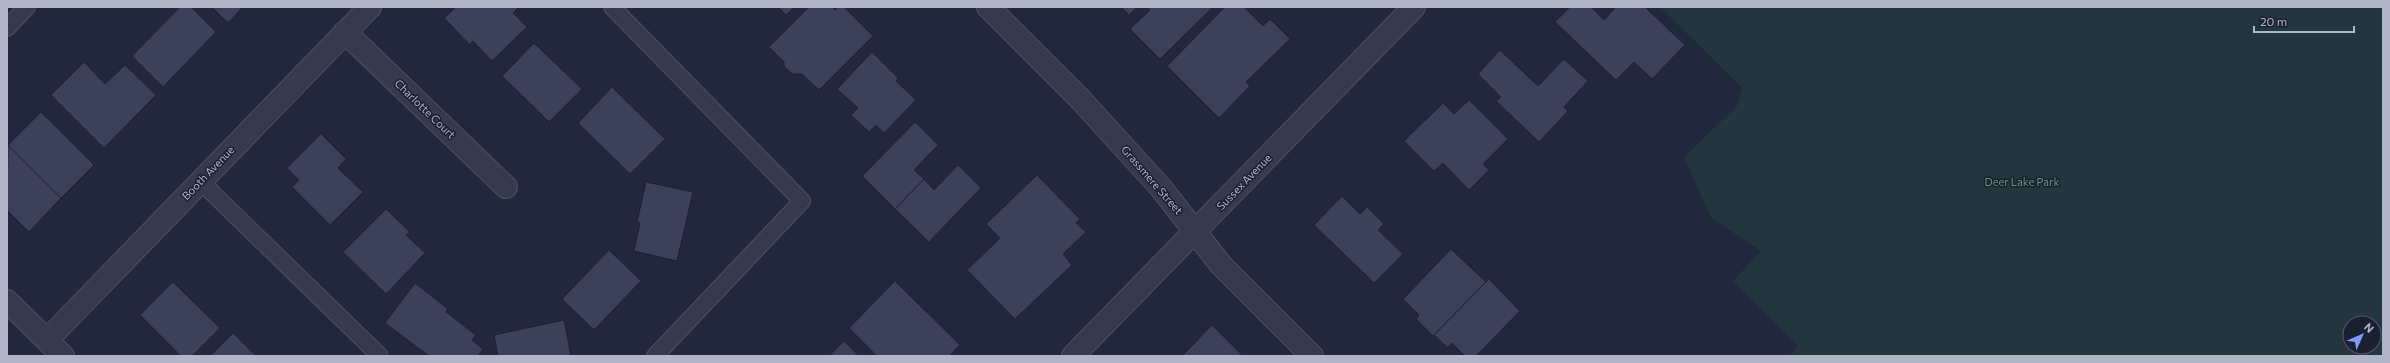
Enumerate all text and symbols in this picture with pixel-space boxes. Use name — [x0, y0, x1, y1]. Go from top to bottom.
scale bar — [2254, 8, 2354, 34]
text: 20 m — [2260, 14, 2287, 28]
street label: Charlotte Court — [392, 76, 459, 141]
street label: Booth Avenue — [179, 143, 237, 202]
street label: Grassmere Street — [1119, 143, 1186, 217]
street label: Sussex Avenue — [1214, 151, 1274, 212]
park label: Deer Lake Park — [1985, 175, 2059, 188]
north arrow — [2342, 315, 2382, 355]
text: N — [2362, 320, 2377, 335]

